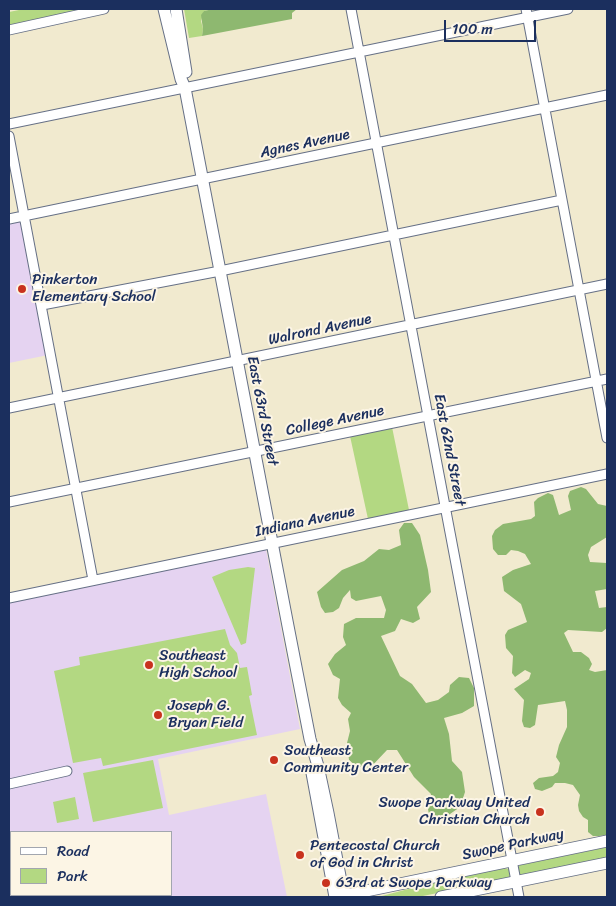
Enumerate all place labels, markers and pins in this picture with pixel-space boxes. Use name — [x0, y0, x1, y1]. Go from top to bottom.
place label: Pinkerton Elementary School — [32, 271, 156, 306]
marker: Pinkerton Elementary School — [16, 283, 28, 295]
place label: Southeast High School — [159, 647, 237, 682]
marker: Southeast High School — [143, 659, 155, 671]
place label: Joseph G. Bryan Field — [168, 697, 243, 732]
marker: Joseph G. Bryan Field — [152, 709, 164, 721]
place label: Southeast Community Center — [284, 742, 408, 777]
marker: Southeast Community Center — [268, 754, 280, 766]
place label: Swope Parkway United Christian Church — [378, 794, 530, 829]
marker: Swope Parkway United Christian Church — [534, 806, 546, 818]
place label: Pentecostal Church of God in Christ — [310, 837, 440, 872]
marker: Pentecostal Church of God in Christ — [294, 849, 306, 861]
place label: 63rd at Swope Parkway — [336, 874, 492, 892]
marker: 63rd at Swope Parkway — [320, 877, 332, 889]

